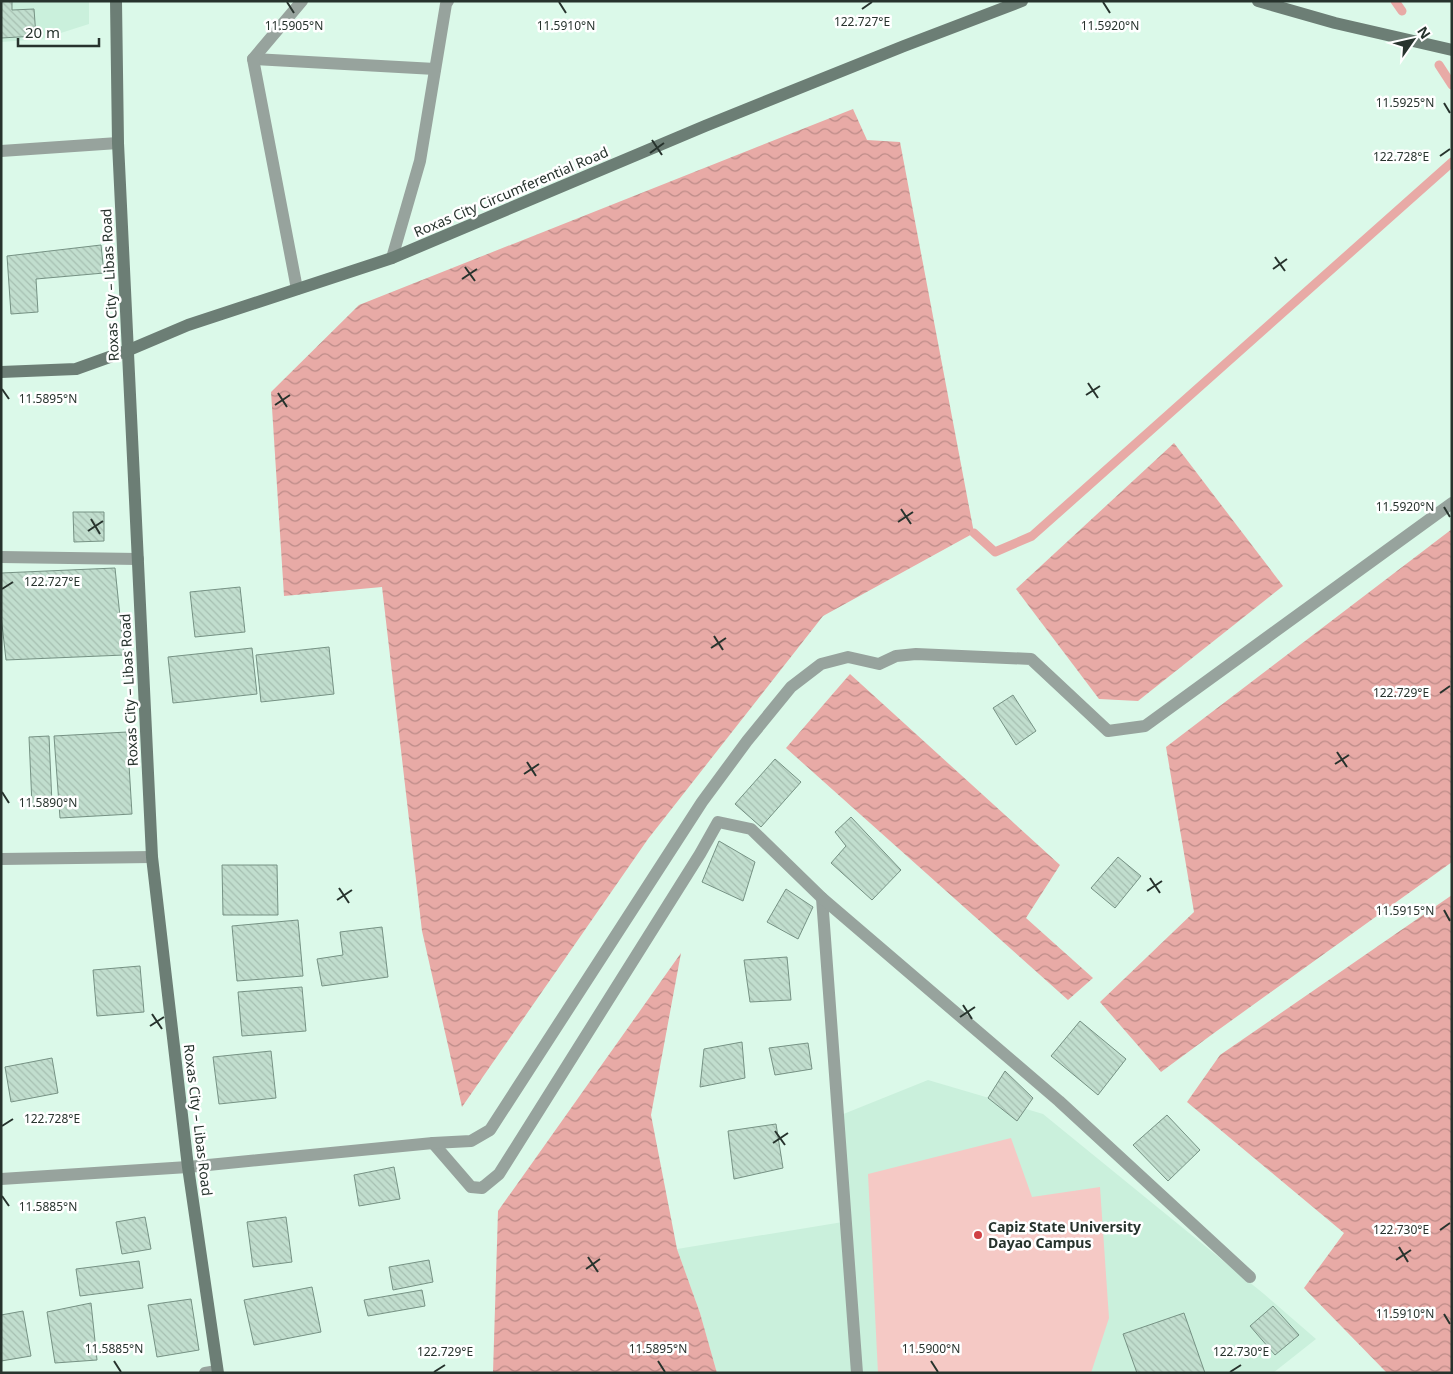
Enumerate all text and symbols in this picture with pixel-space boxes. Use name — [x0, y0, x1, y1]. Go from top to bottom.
text: 122.727°E — [834, 13, 890, 30]
scale bar — [18, 15, 99, 47]
north arrow — [1388, 15, 1438, 65]
text: 11.5905°N — [265, 17, 323, 34]
text: 11.5910°N — [537, 17, 595, 34]
text: 11.5920°N — [1081, 17, 1139, 34]
text: 20 m — [25, 22, 60, 42]
text: N — [1413, 22, 1435, 42]
text: 11.5925°N — [1376, 94, 1434, 111]
street label: Roxas City Circumferential Road — [411, 142, 611, 241]
text: 122.728°E — [1373, 148, 1429, 165]
street label: Roxas City – Libas Road — [96, 208, 123, 362]
text: 11.5895°N — [19, 390, 77, 407]
text: 11.5920°N — [1376, 498, 1434, 515]
text: 122.727°E — [24, 573, 80, 590]
street label: Roxas City – Libas Road — [115, 613, 142, 767]
text: 122.729°E — [1373, 684, 1429, 701]
text: 11.5890°N — [19, 794, 77, 811]
text: 11.5915°N — [1376, 902, 1434, 919]
street label: Roxas City – Libas Road — [180, 1043, 217, 1197]
text: 122.728°E — [24, 1110, 80, 1127]
text: 11.5885°N — [19, 1198, 77, 1215]
place label: Capiz State University Dayao Campus — [988, 1217, 1141, 1252]
text: 122.730°E — [1373, 1221, 1429, 1238]
marker: Capiz State University Dayao Campus — [972, 1229, 984, 1241]
text: 11.5910°N — [1376, 1305, 1434, 1322]
text: 11.5885°N — [85, 1340, 143, 1357]
text: 11.5895°N — [629, 1340, 687, 1357]
text: 11.5900°N — [902, 1340, 960, 1357]
text: 122.729°E — [417, 1343, 473, 1360]
text: 122.730°E — [1213, 1343, 1269, 1360]

